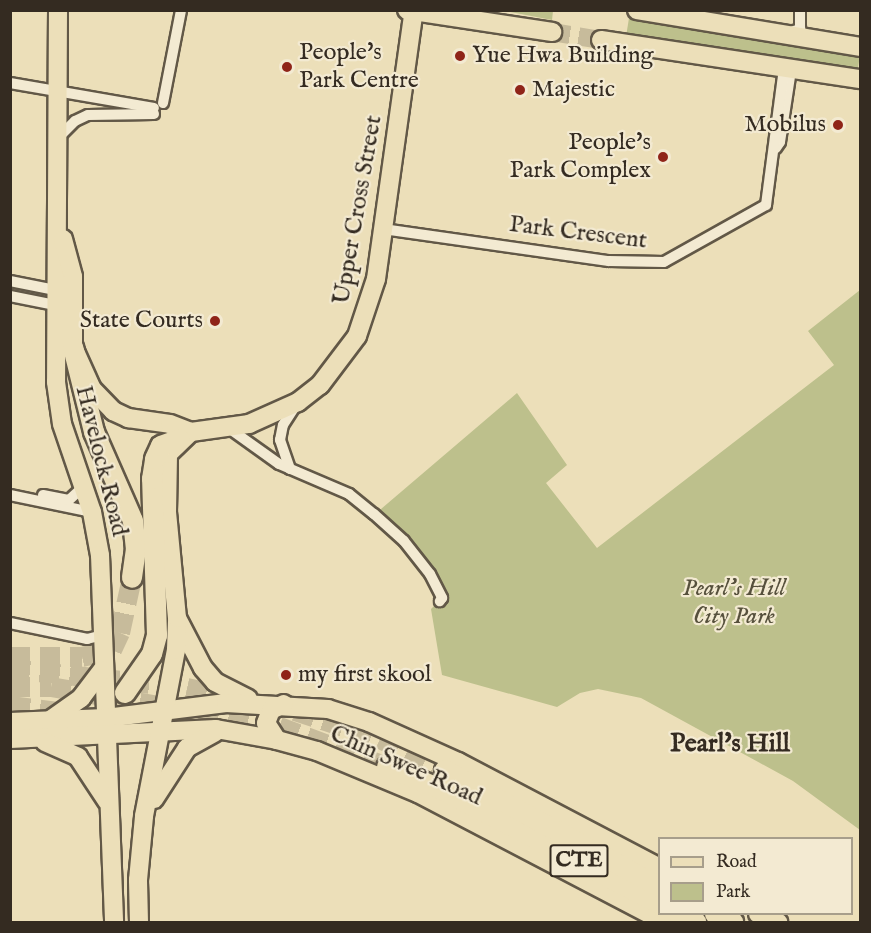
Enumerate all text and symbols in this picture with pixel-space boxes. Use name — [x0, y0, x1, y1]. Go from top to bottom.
place label: People's Park Centre — [299, 39, 419, 95]
place label: Yue Hwa Building — [472, 42, 654, 70]
marker: Yue Hwa Building — [453, 49, 467, 63]
marker: People's Park Centre — [280, 60, 294, 74]
place label: Majestic — [532, 76, 615, 104]
marker: Majestic — [513, 83, 527, 97]
place label: Mobilus — [744, 111, 826, 139]
street label: Upper Cross Street — [327, 113, 389, 307]
marker: Mobilus — [831, 118, 845, 132]
place label: People's Park Complex — [509, 129, 651, 185]
marker: People's Park Complex — [656, 150, 670, 164]
street label: Park Crescent — [508, 210, 648, 256]
place label: State Courts — [80, 307, 203, 335]
marker: State Courts — [208, 314, 222, 328]
street label: Havelock Road — [68, 383, 134, 539]
park label: Pearl's Hill City Park — [683, 575, 785, 631]
place label: my first skool — [298, 661, 432, 689]
marker: my first skool — [279, 668, 293, 682]
street label: Chin Swee Road — [325, 720, 487, 812]
district label: Pearl's Hill — [670, 728, 790, 760]
legend — [658, 837, 853, 915]
road number: CTE — [549, 842, 609, 880]
text: Road — [716, 851, 757, 874]
text: Park — [716, 881, 750, 904]

